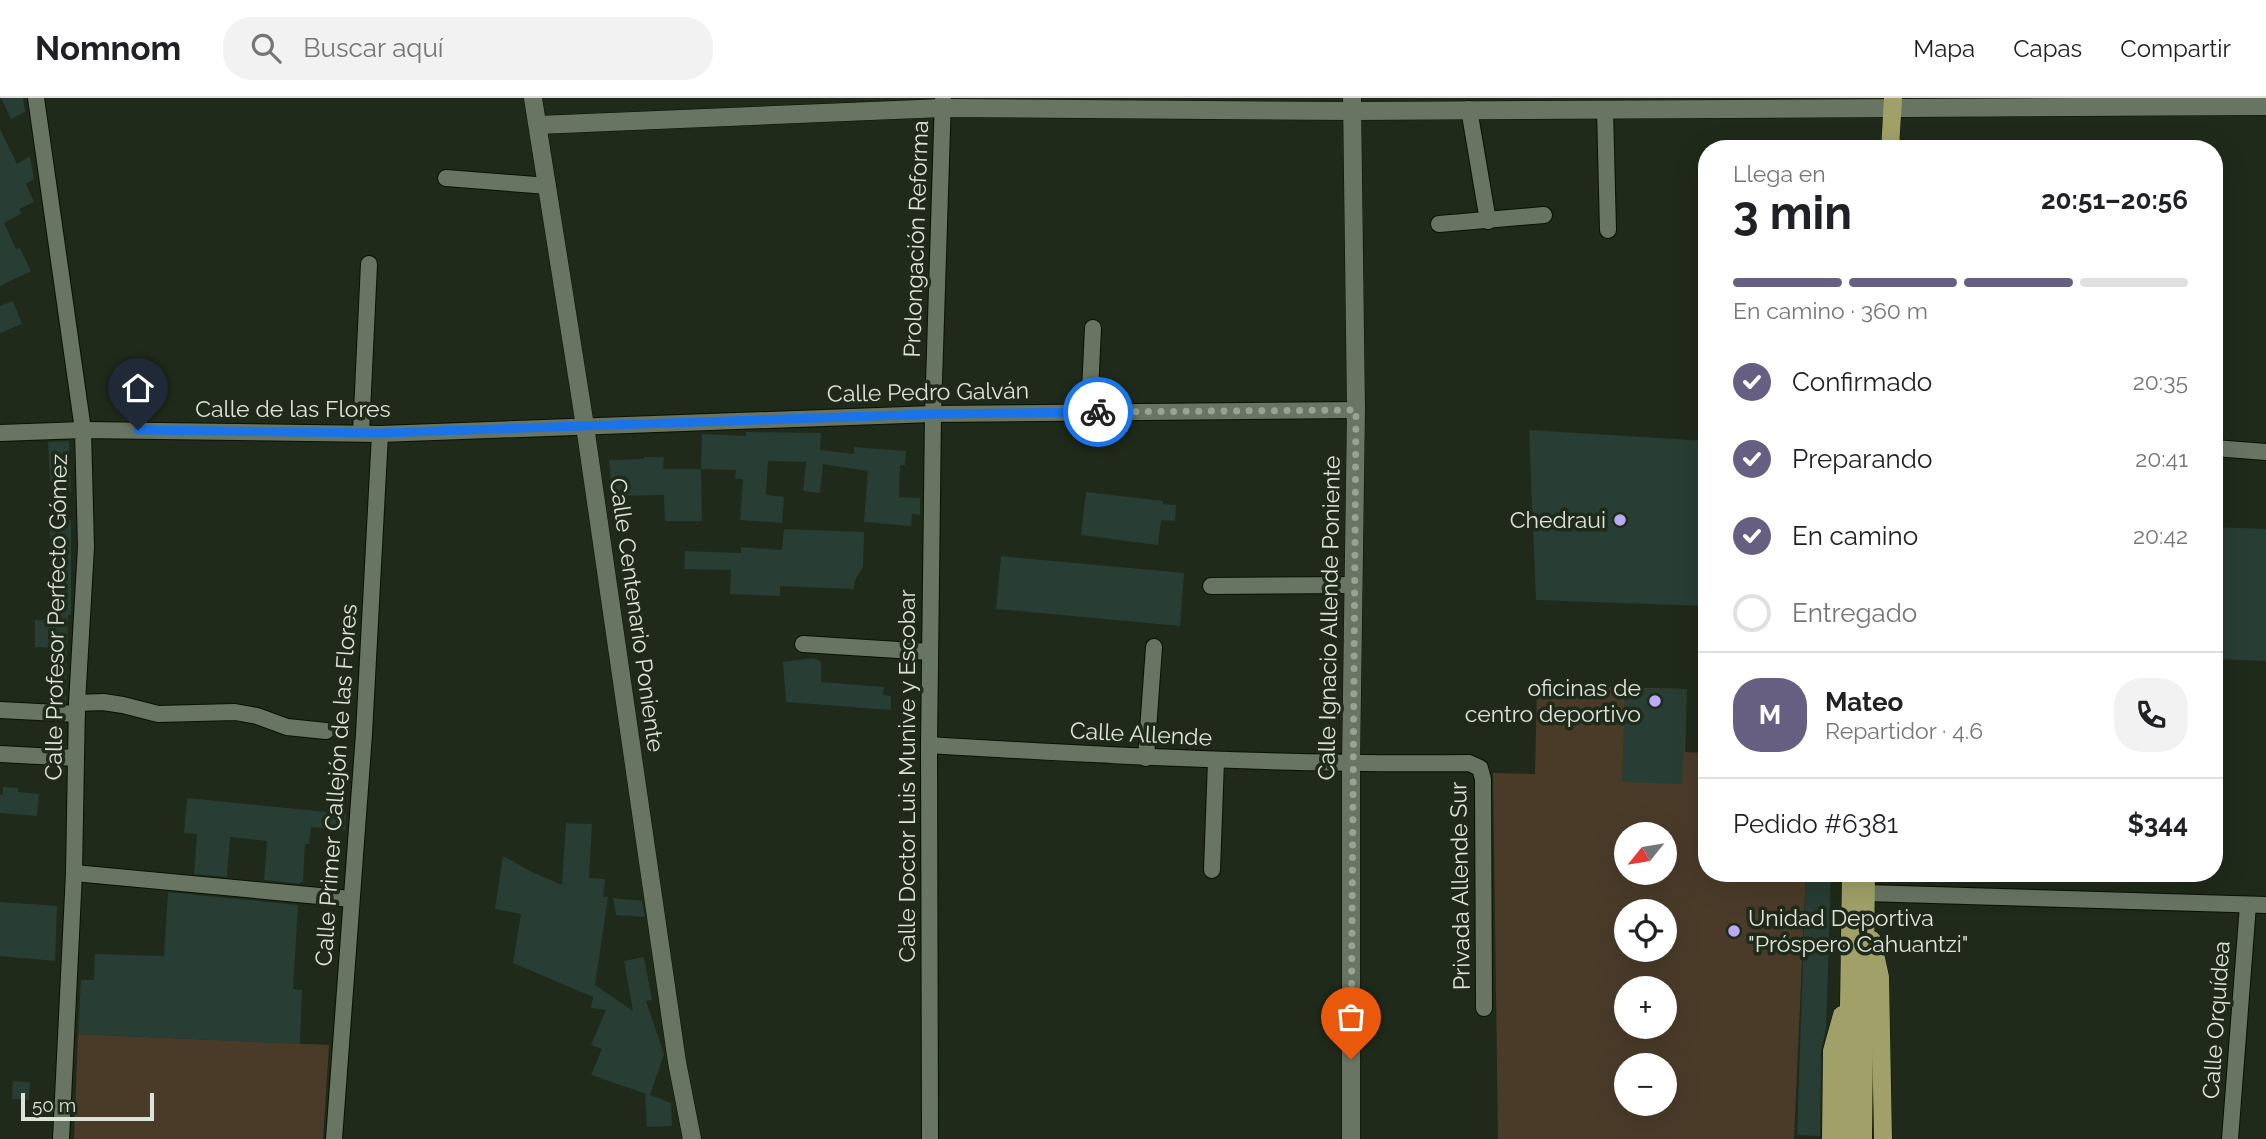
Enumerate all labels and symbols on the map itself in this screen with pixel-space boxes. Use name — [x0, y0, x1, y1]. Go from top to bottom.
street label: Prolongación Reforma — [898, 120, 933, 358]
pin — [108, 358, 168, 430]
street label: Calle Pedro Galván — [827, 376, 1029, 407]
courier — [1063, 377, 1133, 447]
street label: Calle de las Flores — [195, 395, 391, 422]
street label: Calle Profesor Perfecto Gómez — [39, 453, 72, 781]
street label: Calle Ignacio Allende Poniente — [1312, 455, 1345, 781]
street label: Calle Centenario Poniente — [605, 476, 670, 754]
place label: Chedraui — [1510, 506, 1606, 533]
marker: Chedraui — [1612, 512, 1628, 528]
street label: Calle Doctor Luis Munive y Escobar — [893, 589, 920, 963]
street label: Calle Primer Callejón de las Flores — [309, 603, 362, 967]
place label: oficinas de centro deportivo — [1465, 674, 1641, 727]
marker: oficinas de centro deportivo — [1647, 693, 1663, 709]
street label: Calle Allende — [1069, 716, 1213, 751]
street label: Privada Allende Sur — [1444, 782, 1475, 990]
north arrow — [1614, 822, 1676, 886]
place label: Unidad Deportiva "Próspero Cahuantzi" — [1748, 904, 1968, 957]
marker: Unidad Deportiva "Próspero Cahuantzi" — [1726, 923, 1742, 939]
street label: Calle Orquídea — [2197, 940, 2234, 1100]
pin — [1321, 987, 1381, 1059]
scale bar — [21, 1090, 154, 1122]

